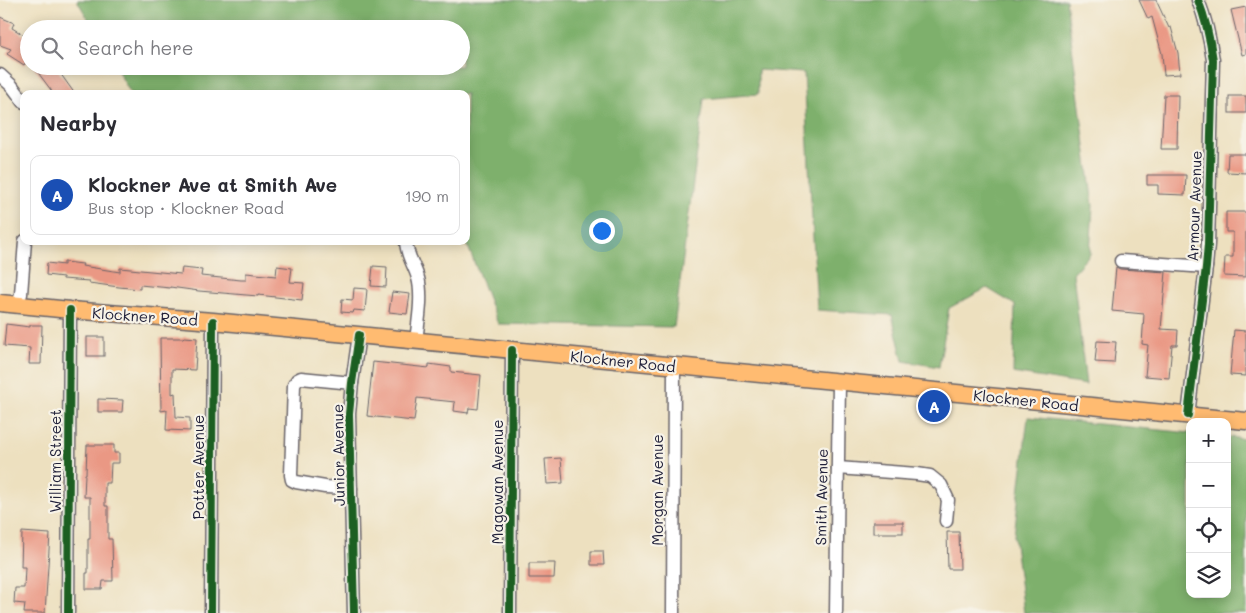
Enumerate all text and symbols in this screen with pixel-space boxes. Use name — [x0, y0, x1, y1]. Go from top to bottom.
search box — [20, 20, 470, 75]
icon: search — [38, 34, 66, 62]
text: Search here — [78, 35, 194, 60]
text: Nearby — [40, 109, 117, 136]
street label: Armour Avenue — [1182, 150, 1206, 262]
text: Klockner Ave at Smith Ave — [88, 172, 337, 197]
text: A — [51, 185, 63, 206]
text: 190 m — [405, 185, 449, 206]
text: Bus stop · Klockner Road — [88, 197, 284, 218]
your location — [589, 218, 615, 244]
street label: Klockner Road — [92, 302, 198, 330]
street label: Klockner Road — [569, 346, 677, 376]
street label: Klockner Road — [972, 385, 1080, 415]
pin: A — [918, 387, 950, 425]
street label: Junior Avenue — [327, 404, 349, 506]
street label: William Street — [45, 409, 65, 513]
street label: Potter Avenue — [188, 415, 208, 519]
map controls — [1186, 418, 1231, 598]
button: + — [1186, 418, 1231, 463]
street label: Magowan Avenue — [487, 420, 507, 544]
street label: Morgan Avenue — [647, 434, 667, 546]
street label: Smith Avenue — [810, 448, 832, 546]
button: − — [1186, 463, 1231, 508]
button: locate — [1186, 508, 1231, 553]
button: layers — [1186, 553, 1231, 598]

